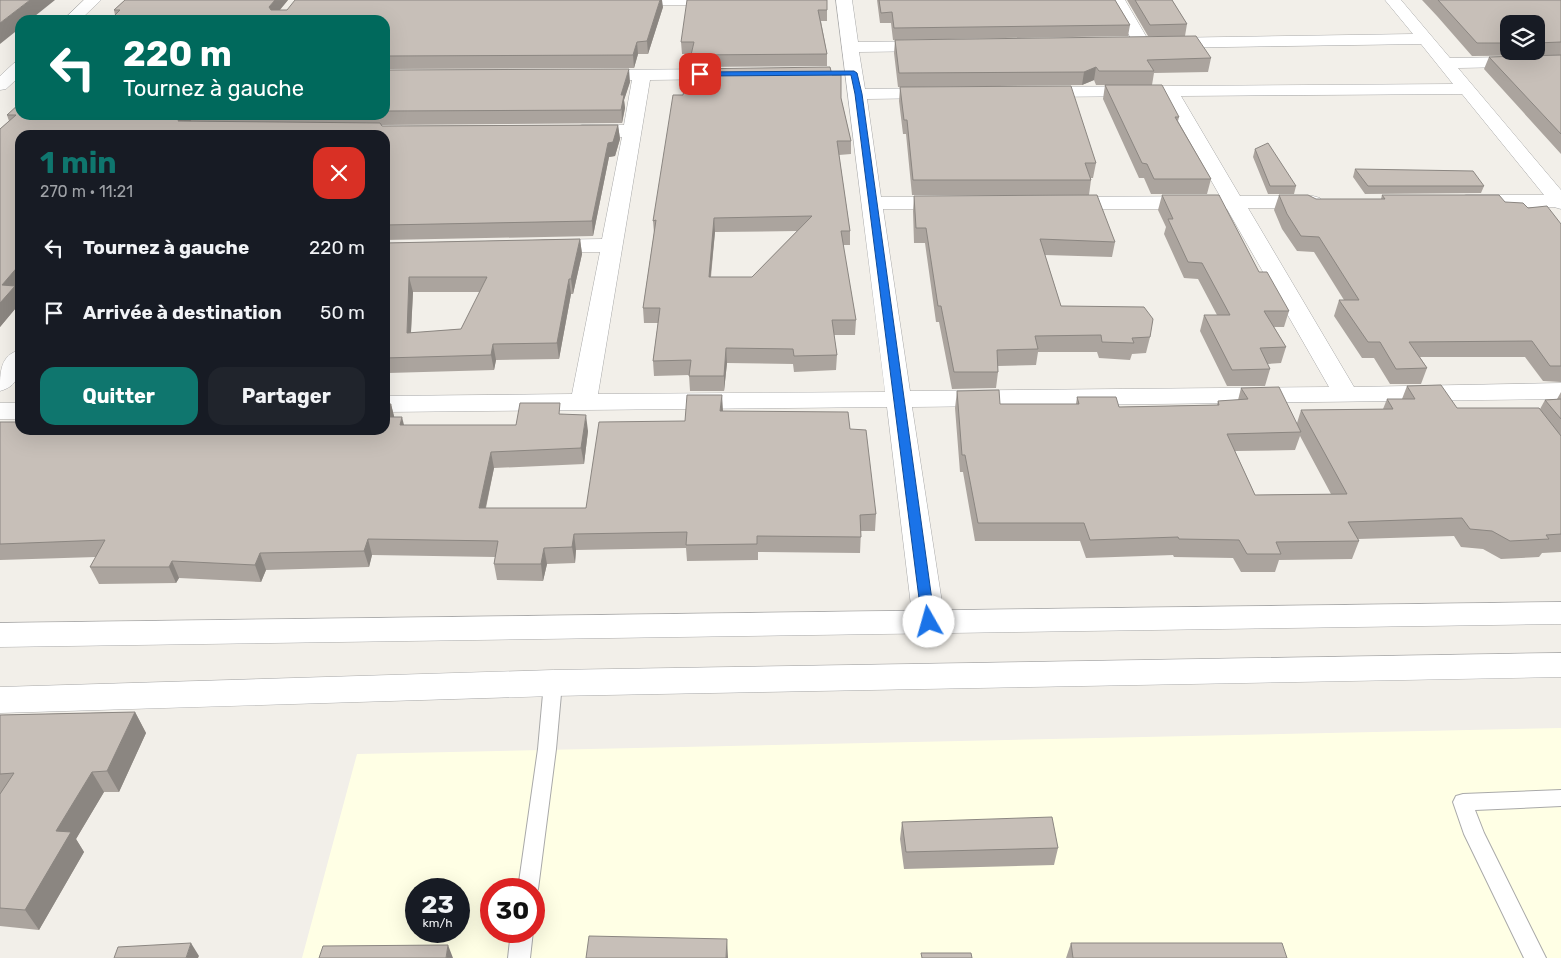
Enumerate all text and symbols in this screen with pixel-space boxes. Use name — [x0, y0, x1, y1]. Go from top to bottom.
map controls — [1500, 15, 1545, 60]
button: layers — [1500, 15, 1545, 60]
text: 220 m — [123, 33, 232, 75]
icon: left — [40, 35, 105, 100]
pin — [679, 53, 721, 95]
icon: arrive — [686, 60, 714, 88]
text: Tournez à gauche — [123, 75, 304, 102]
text: 1 min — [40, 145, 117, 181]
button: close — [313, 147, 365, 199]
text: 270 m · 11:21 — [40, 182, 133, 201]
icon: left — [40, 234, 68, 262]
text: Tournez à gauche — [83, 236, 249, 259]
text: 220 m — [309, 236, 365, 259]
icon: arrive — [40, 299, 68, 327]
text: Arrivée à destination — [83, 301, 282, 324]
text: 50 m — [320, 301, 365, 324]
button: Quitter — [40, 367, 198, 425]
button: Partager — [208, 367, 365, 425]
position arrow — [902, 595, 954, 647]
speed limit sign: 30 — [480, 878, 545, 943]
text: 23 — [421, 890, 454, 919]
text: km/h — [423, 916, 452, 930]

